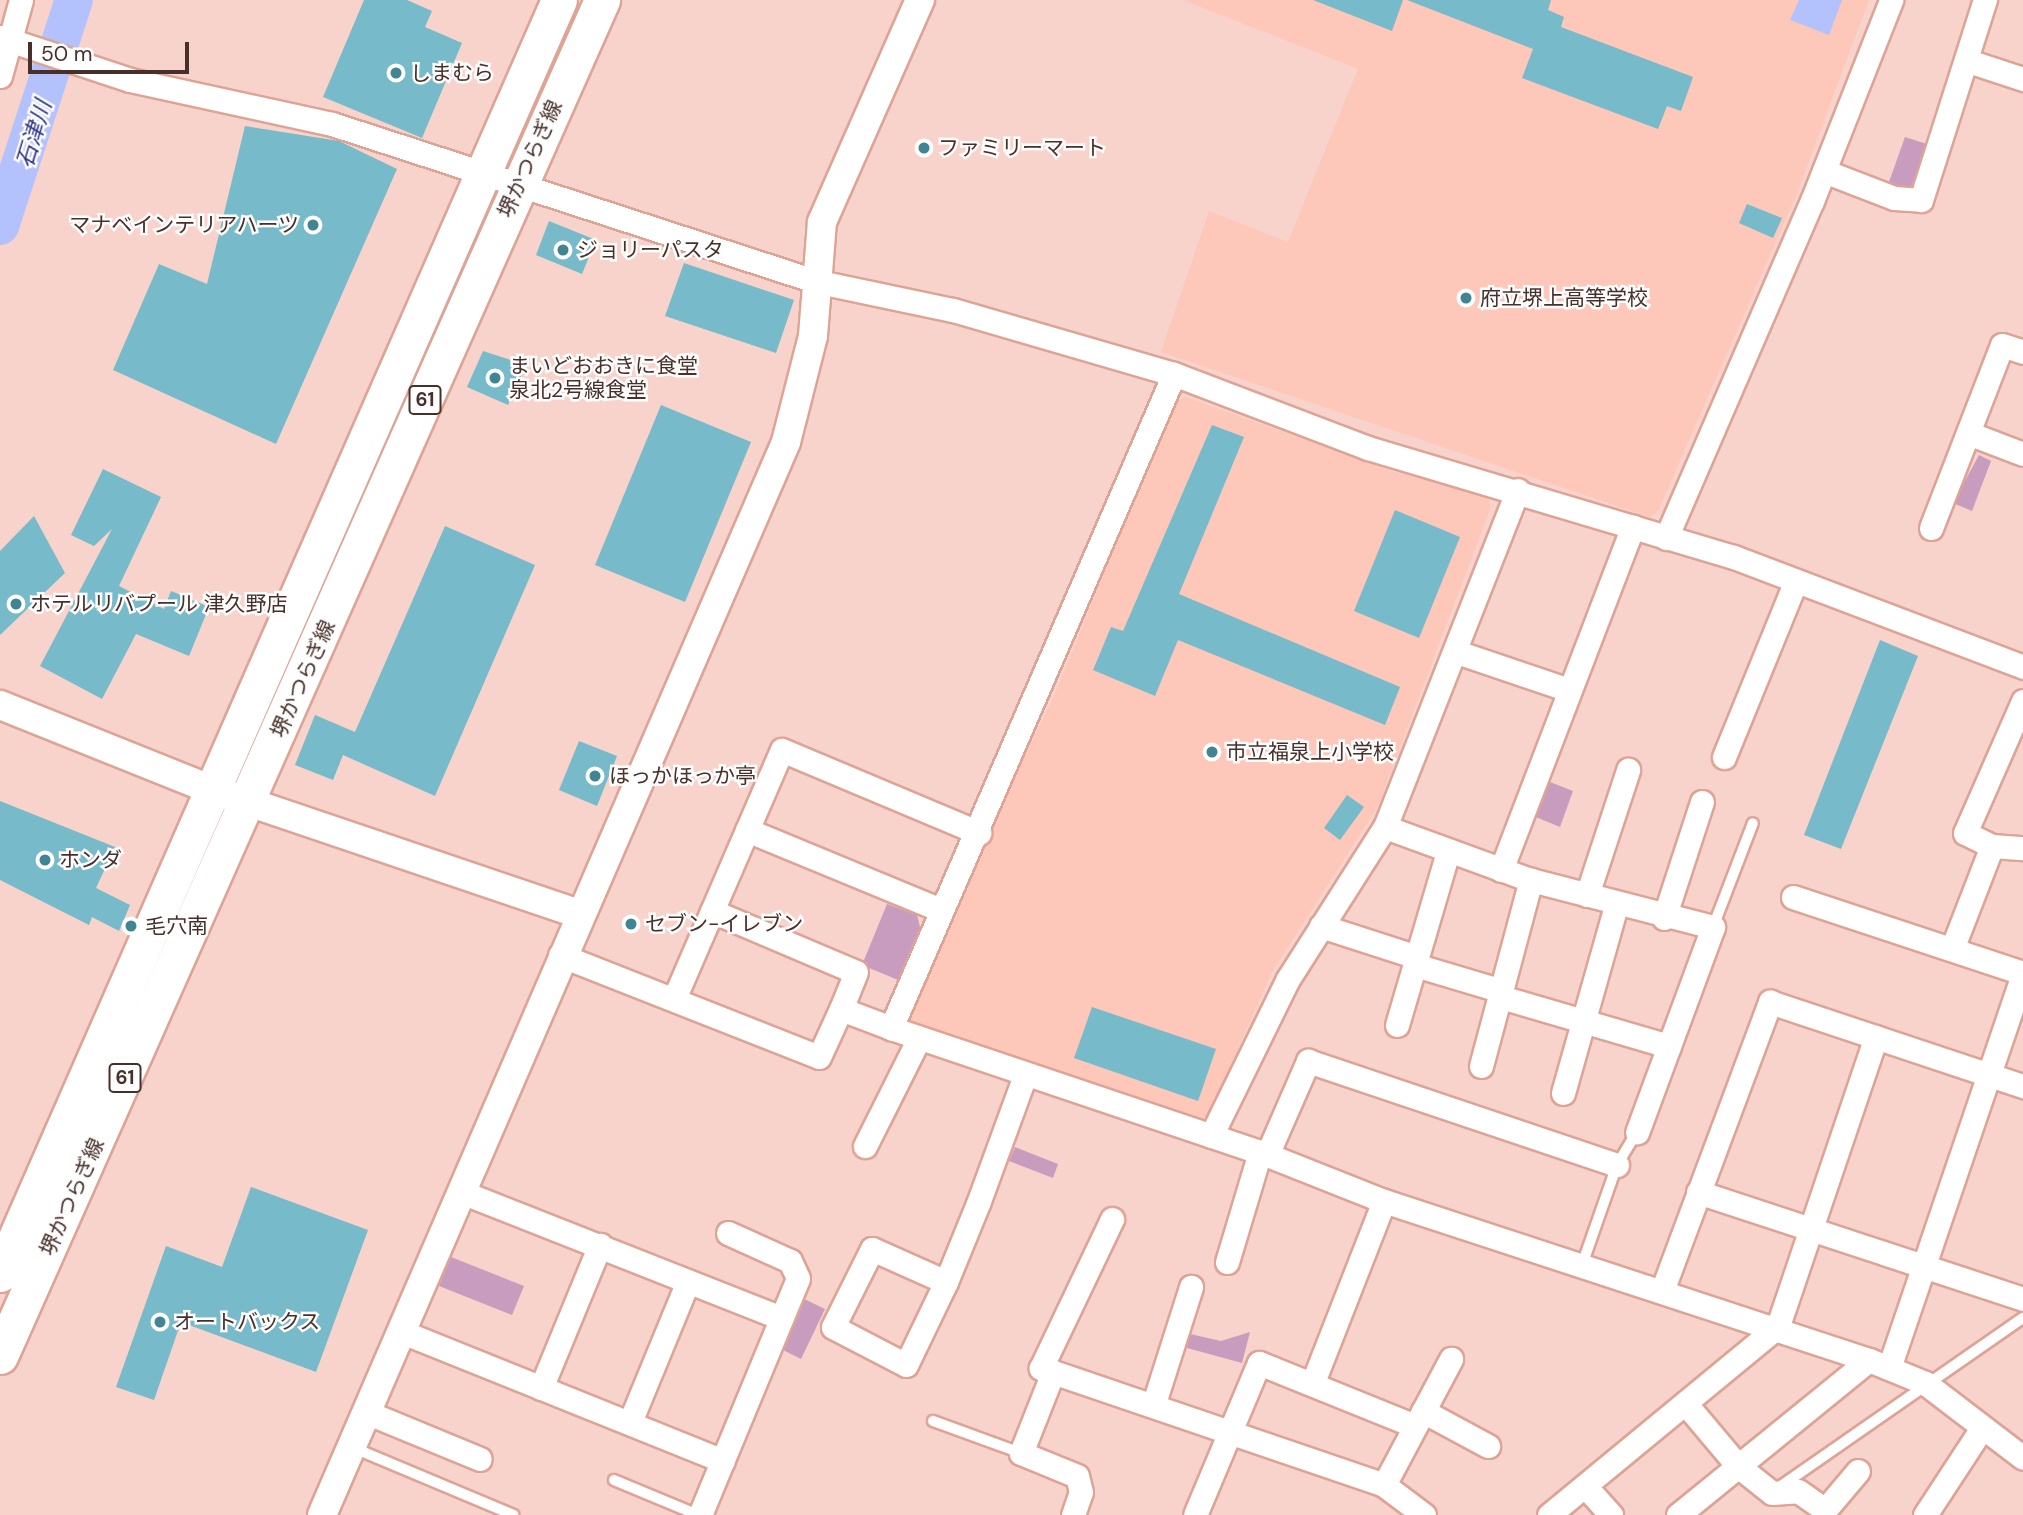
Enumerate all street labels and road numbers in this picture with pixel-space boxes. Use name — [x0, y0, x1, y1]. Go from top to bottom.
street label: 堺かつらぎ線 — [493, 96, 567, 222]
road number: 61 — [408, 384, 442, 416]
street label: 堺かつらぎ線 — [266, 616, 340, 742]
road number: 61 — [108, 1062, 142, 1094]
street label: 堺かつらぎ線 — [35, 1134, 109, 1260]

